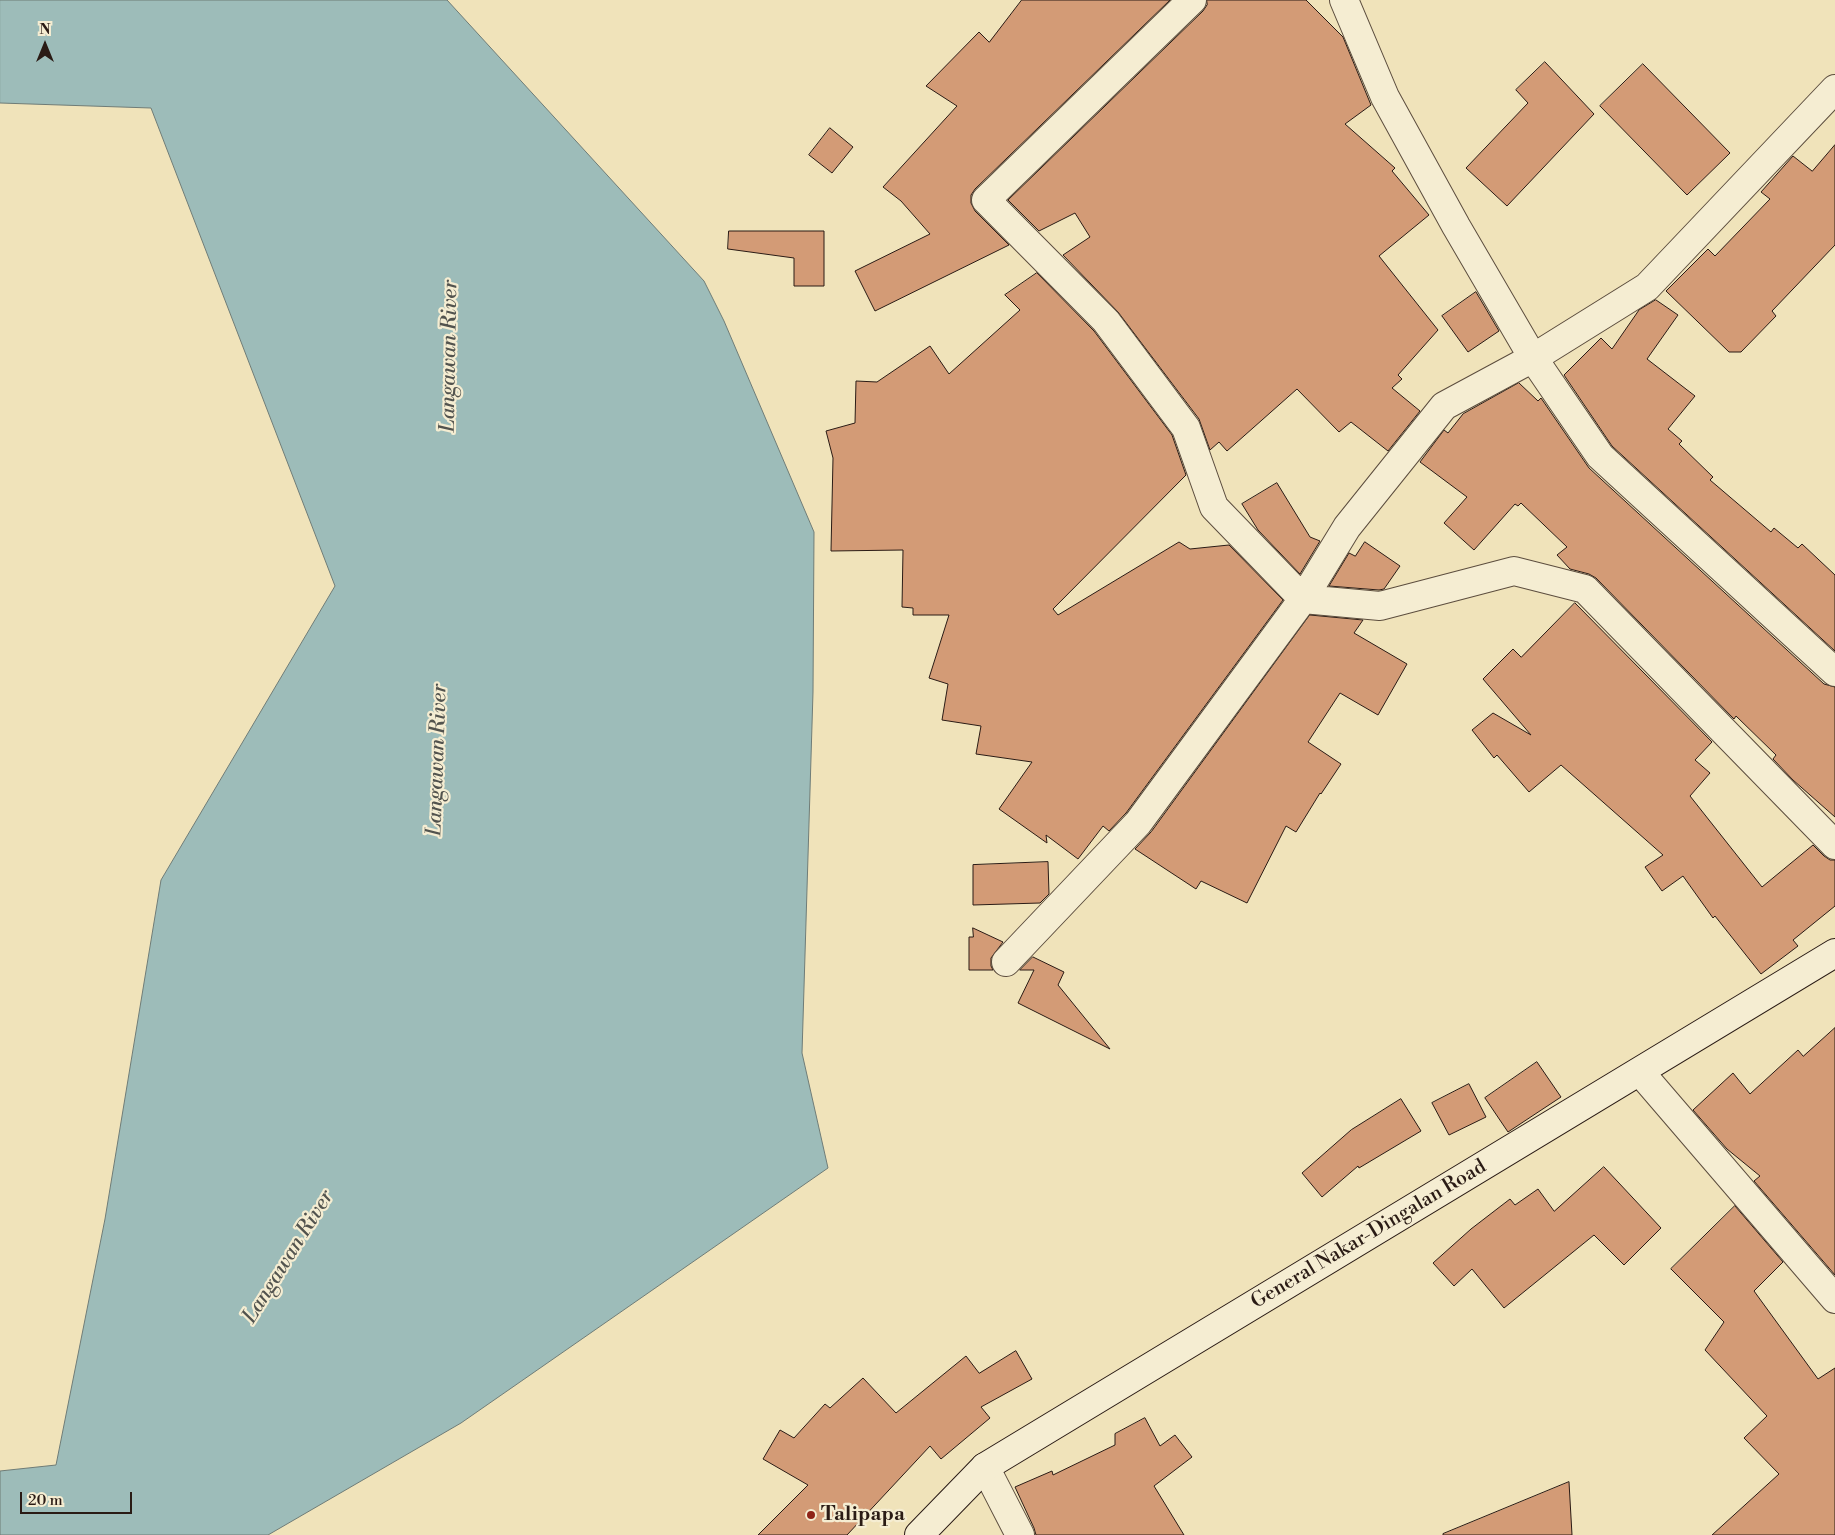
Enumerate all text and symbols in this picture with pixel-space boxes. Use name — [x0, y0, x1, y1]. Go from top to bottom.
north arrow — [20, 20, 70, 70]
text: N — [39, 21, 51, 39]
water label: Langawan River — [436, 280, 464, 432]
water label: Langawan River — [423, 684, 453, 836]
street label: General Nakar-Dingalan Road — [1247, 1155, 1491, 1315]
water label: Langawan River — [238, 1186, 340, 1328]
scale bar — [22, 1482, 135, 1514]
text: 20 m — [28, 1491, 63, 1510]
place label: Talipapa — [821, 1503, 905, 1527]
marker: Talipapa — [805, 1509, 817, 1521]

